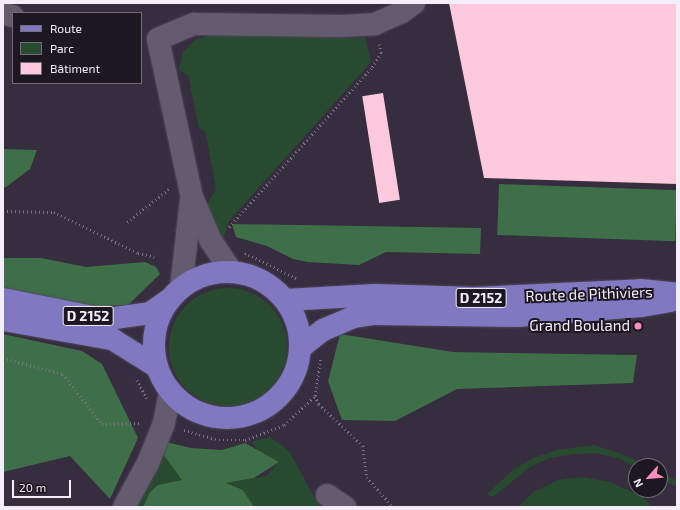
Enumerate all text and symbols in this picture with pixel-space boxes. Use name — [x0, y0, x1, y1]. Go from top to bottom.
legend — [12, 12, 142, 84]
text: Route — [50, 21, 82, 35]
text: Parc — [50, 41, 74, 55]
text: Bâtiment — [50, 61, 100, 75]
street label: Route de Pithiviers — [525, 283, 653, 305]
road number: D 2152 — [455, 286, 507, 310]
road number: D 2152 — [62, 304, 114, 328]
place label: Grand Bouland — [529, 317, 630, 335]
marker: Grand Bouland — [633, 321, 643, 331]
north arrow — [628, 458, 668, 498]
scale bar — [14, 472, 73, 498]
text: N — [630, 477, 645, 490]
text: 20 m — [19, 480, 46, 494]

